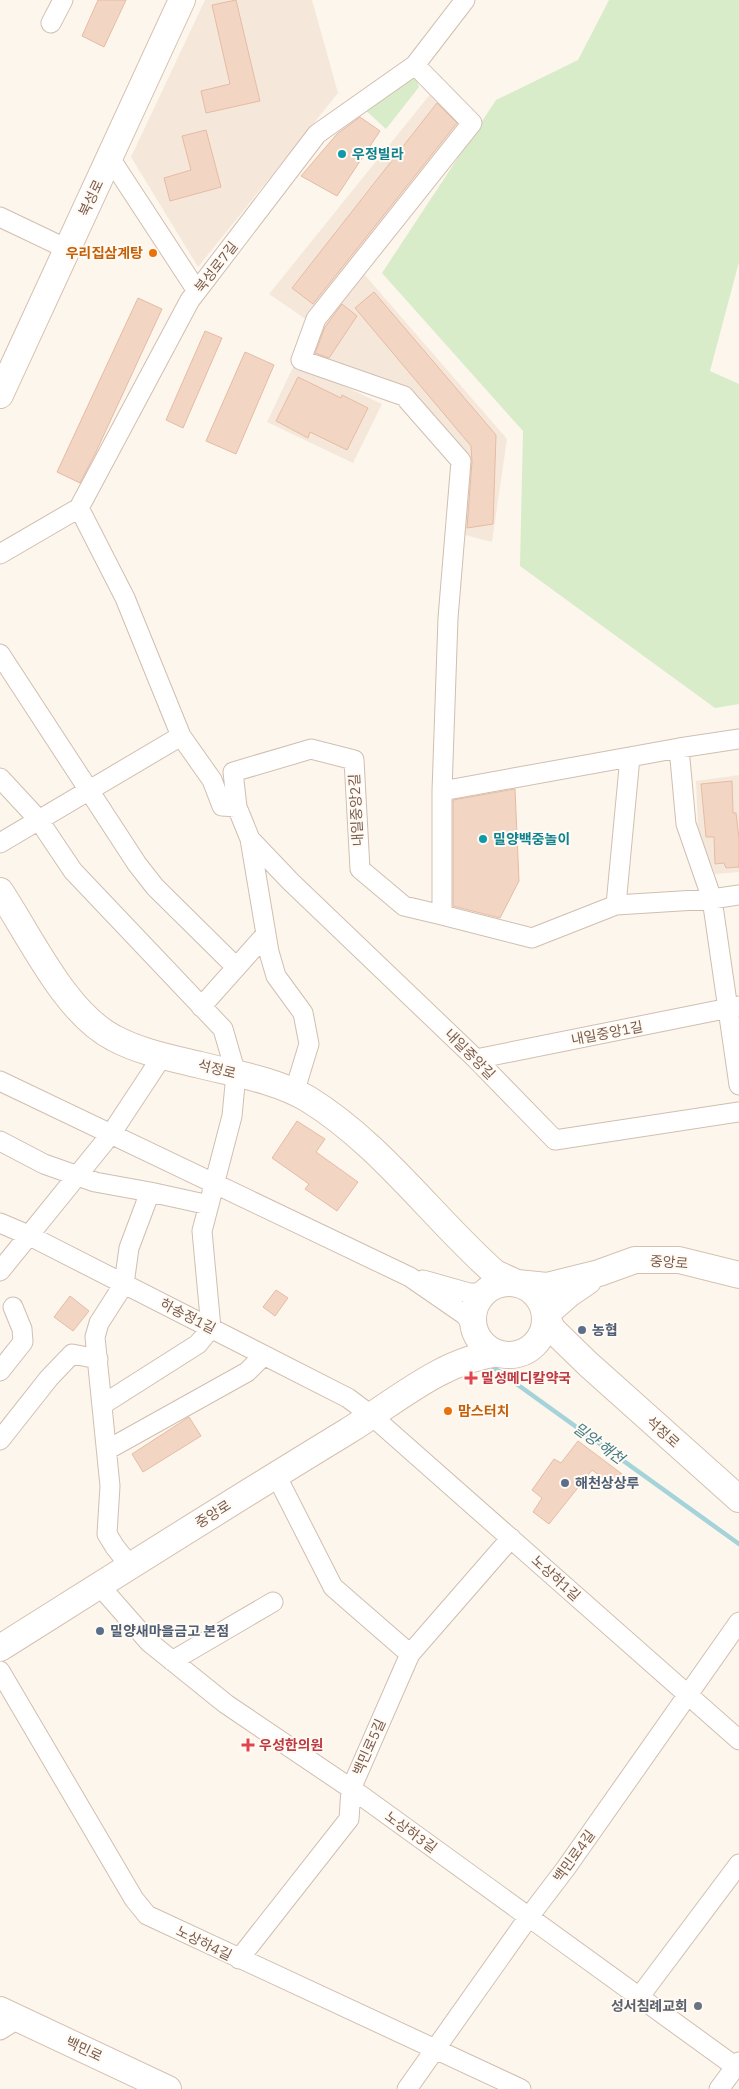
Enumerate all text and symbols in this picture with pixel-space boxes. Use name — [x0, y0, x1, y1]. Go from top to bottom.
place label: 우정빌라 — [352, 145, 404, 163]
marker: 우정빌라 — [336, 148, 348, 160]
street label: 북성로 — [75, 177, 107, 219]
street label: 북성로7길 — [190, 238, 242, 296]
place label: 우리집삼계탕 — [66, 244, 143, 262]
marker: 우리집삼계탕 — [147, 247, 159, 259]
street label: 내일중앙2길 — [345, 773, 367, 847]
place label: 밀양백중놀이 — [493, 830, 570, 848]
marker: 밀양백중놀이 — [477, 833, 489, 845]
street label: 내일중앙1길 — [570, 1017, 644, 1049]
street label: 내일중앙길 — [441, 1025, 499, 1083]
street label: 석정로 — [196, 1056, 238, 1082]
street label: 중앙로 — [649, 1252, 689, 1272]
street label: 하송정1길 — [157, 1294, 219, 1338]
place label: 농협 — [592, 1321, 618, 1339]
marker: 농협 — [576, 1324, 588, 1336]
place label: 밀성메디칼약국 — [481, 1369, 571, 1387]
marker: 밀성메디칼약국 — [465, 1372, 477, 1384]
place label: 맘스터치 — [458, 1402, 510, 1420]
marker: 맘스터치 — [442, 1405, 454, 1417]
street label: 석정로 — [643, 1412, 683, 1452]
water label: 밀양 해천 — [570, 1418, 630, 1469]
place label: 해천상상루 — [575, 1474, 640, 1492]
marker: 해천상상루 — [559, 1477, 571, 1489]
street label: 중앙로 — [192, 1496, 234, 1532]
street label: 노상하1길 — [528, 1551, 584, 1605]
place label: 밀양새마을금고 본점 — [110, 1622, 229, 1640]
marker: 밀양새마을금고 본점 — [94, 1625, 106, 1637]
street label: 백민로5길 — [349, 1716, 389, 1778]
place label: 우성한의원 — [259, 1736, 323, 1754]
marker: 우성한의원 — [241, 1738, 255, 1752]
street label: 노상하3길 — [381, 1807, 441, 1857]
street label: 백민로4길 — [549, 1826, 599, 1886]
street label: 노상하4길 — [173, 1922, 235, 1964]
place label: 성서침례교회 — [611, 1997, 688, 2015]
marker: 성서침례교회 — [692, 2000, 704, 2012]
street label: 백민로 — [63, 2033, 105, 2065]

